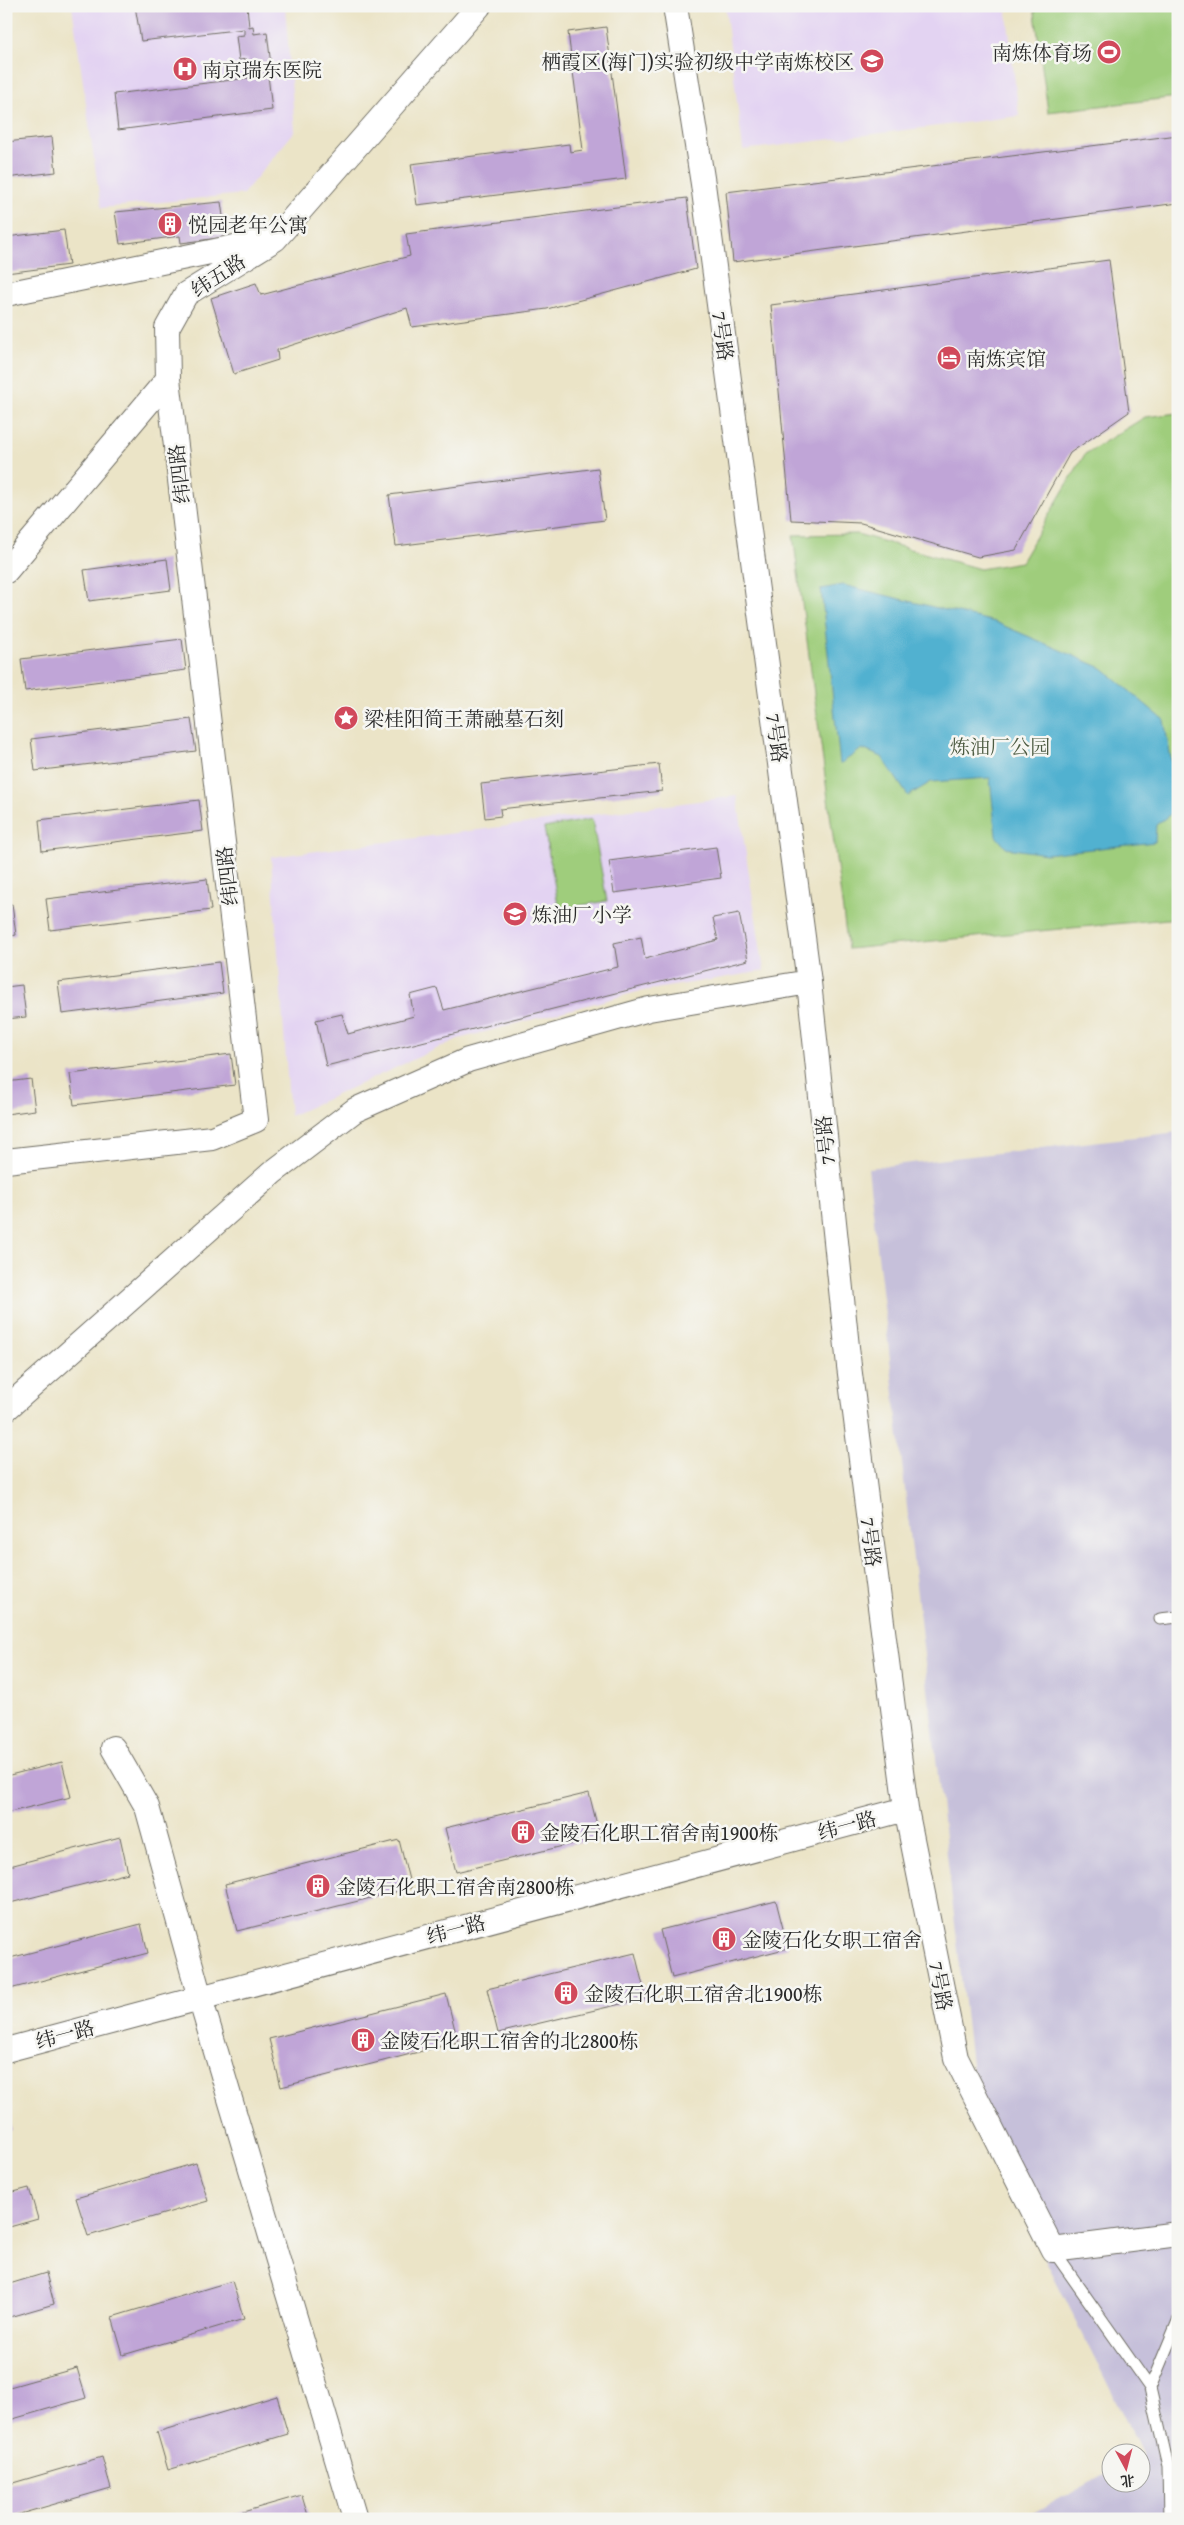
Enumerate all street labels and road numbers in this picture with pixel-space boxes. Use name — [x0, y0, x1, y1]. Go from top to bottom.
street label: 纬五路 — [185, 247, 251, 303]
street label: 7号路 — [705, 309, 741, 363]
street label: 纬四路 — [161, 442, 197, 506]
street label: 7号路 — [759, 711, 795, 765]
street label: 纬四路 — [209, 844, 245, 908]
street label: 7号路 — [808, 1114, 842, 1166]
street label: 7号路 — [854, 1516, 888, 1568]
street label: 纬一路 — [814, 1803, 880, 1847]
street label: 纬一路 — [423, 1907, 489, 1951]
street label: 7号路 — [922, 1959, 960, 2013]
street label: 纬一路 — [32, 2012, 98, 2056]

